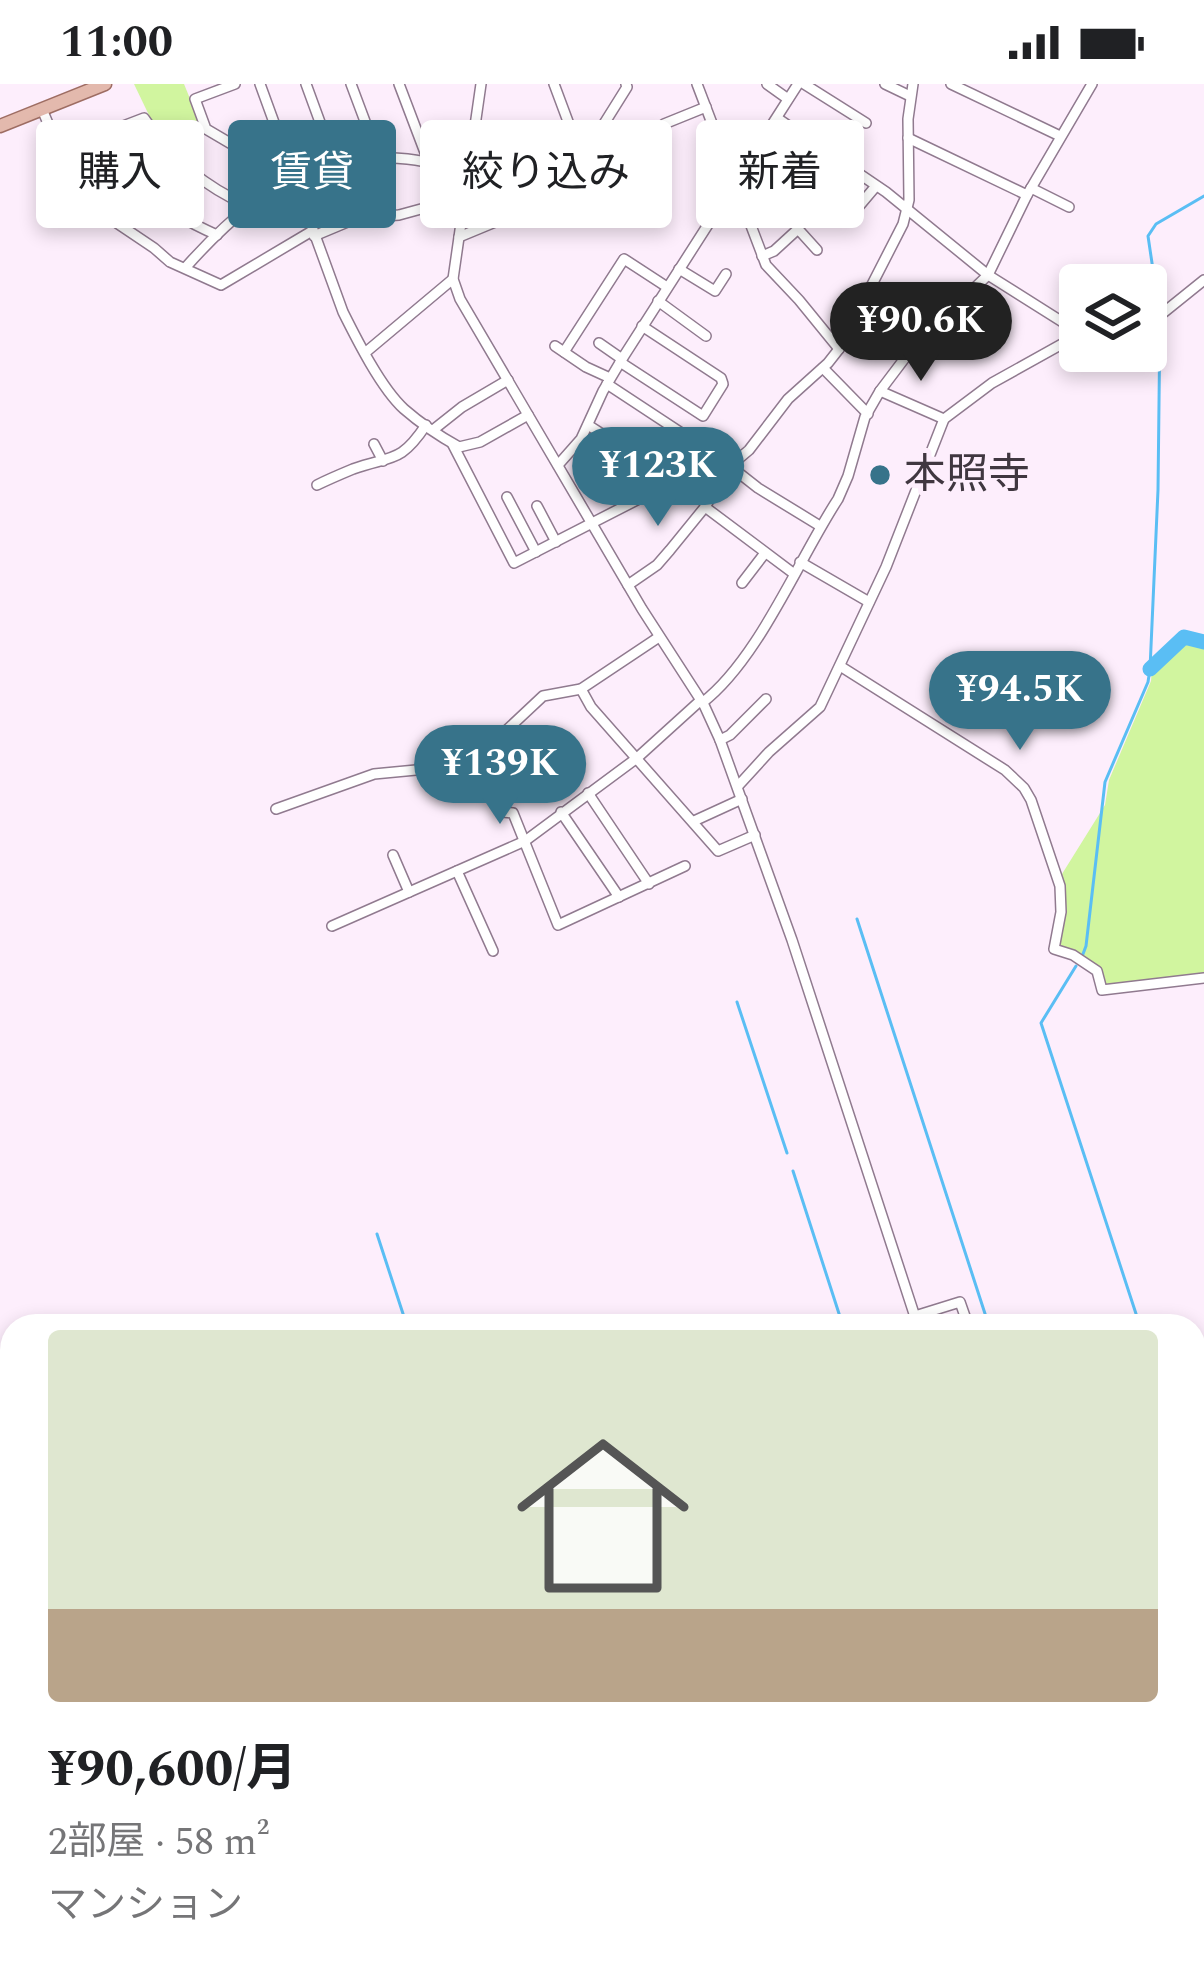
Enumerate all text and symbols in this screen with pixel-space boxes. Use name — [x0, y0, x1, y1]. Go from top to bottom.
text: 11:00 — [60, 8, 173, 77]
chip: 購入 — [36, 120, 204, 228]
chip: 賃貸 — [228, 120, 396, 228]
chip: 絞り込み — [420, 120, 672, 228]
chip: 新着 — [696, 120, 864, 228]
map controls — [1059, 264, 1167, 372]
button: layers — [1059, 264, 1167, 372]
pin: ¥90.6K — [823, 282, 1019, 384]
text: ¥90.6K — [857, 291, 985, 350]
pin: ¥123K — [574, 427, 742, 529]
text: ¥123K — [599, 436, 717, 495]
place label: 本照寺 — [904, 444, 1030, 507]
marker: 本照寺 — [867, 462, 893, 488]
pin: ¥94.5K — [922, 651, 1118, 753]
text: ¥94.5K — [956, 660, 1084, 719]
pin: ¥139K — [416, 725, 584, 827]
text: ¥139K — [441, 734, 559, 793]
icon: home — [495, 1408, 711, 1624]
text: ¥90,600/月 — [48, 1731, 297, 1809]
text: 2部屋 · 58 m² — [48, 1813, 269, 1872]
text: マンション — [48, 1876, 243, 1935]

